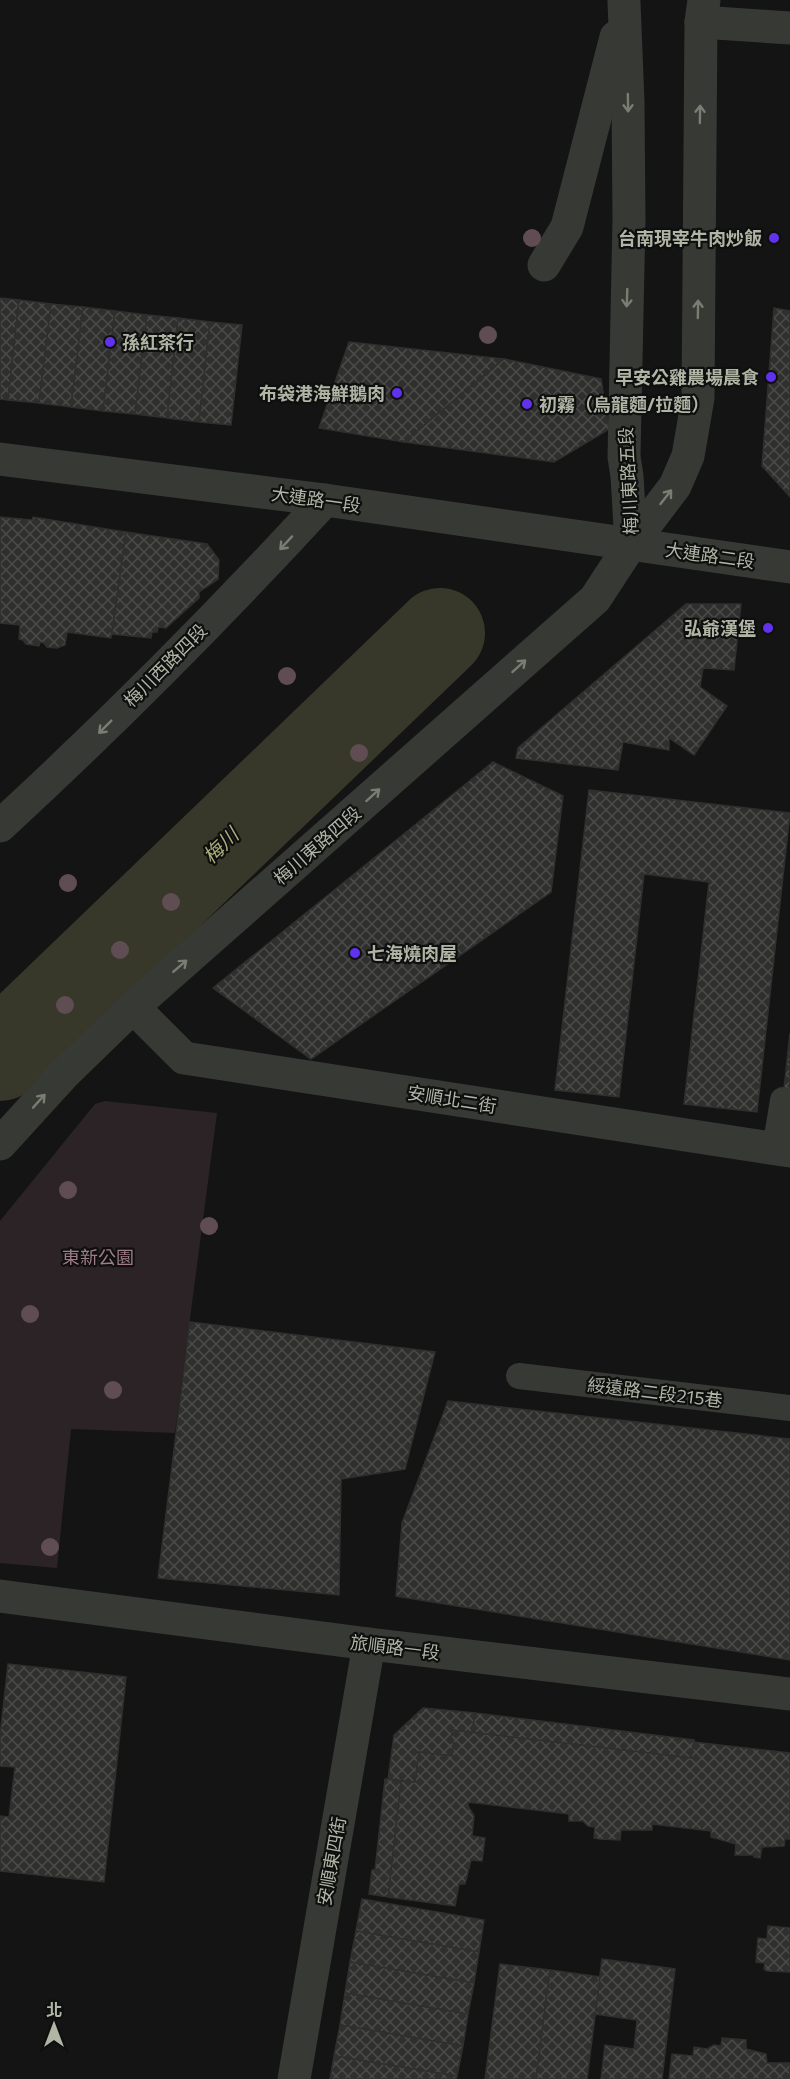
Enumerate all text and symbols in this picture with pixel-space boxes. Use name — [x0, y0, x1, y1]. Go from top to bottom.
one-way arrow — [622, 92, 634, 112]
one-way arrow — [695, 104, 706, 124]
place label: 台南現宰牛肉炒飯 — [618, 227, 762, 249]
marker: 台南現宰牛肉炒飯 — [767, 231, 781, 245]
one-way arrow — [621, 287, 632, 307]
one-way arrow — [693, 299, 704, 319]
place label: 孫紅茶行 — [122, 331, 194, 353]
marker: 孫紅茶行 — [103, 335, 117, 349]
place label: 早安公雞農場晨食 — [615, 366, 759, 388]
marker: 早安公雞農場晨食 — [764, 370, 778, 384]
place label: 布袋港海鮮鵝肉 — [259, 382, 385, 404]
marker: 布袋港海鮮鵝肉 — [390, 386, 404, 400]
place label: 初霧（烏龍麵/拉麵） — [539, 393, 709, 415]
marker: 初霧（烏龍麵/拉麵） — [520, 397, 534, 411]
street label: 梅川東路五段 — [614, 426, 642, 536]
street label: 大連路一段 — [270, 482, 362, 516]
one-way arrow — [660, 490, 673, 506]
one-way arrow — [279, 535, 293, 550]
street label: 大連路二段 — [664, 538, 756, 572]
place label: 弘爺漢堡 — [684, 617, 756, 639]
street label: 梅川西路四段 — [119, 619, 211, 711]
marker: 弘爺漢堡 — [761, 621, 775, 635]
one-way arrow — [512, 659, 527, 673]
one-way arrow — [97, 719, 112, 734]
one-way arrow — [366, 788, 381, 802]
street label: 梅川東路四段 — [269, 801, 365, 889]
water label: 梅川 — [197, 821, 244, 868]
place label: 七海燒肉屋 — [367, 942, 457, 964]
marker: 七海燒肉屋 — [348, 946, 362, 960]
one-way arrow — [172, 959, 187, 973]
street label: 安順北二街 — [406, 1081, 498, 1117]
one-way arrow — [32, 1094, 46, 1109]
park label: 東新公園 — [62, 1246, 134, 1268]
street label: 綏遠路二段215巷 — [586, 1373, 724, 1411]
street label: 旅順路一段 — [349, 1631, 441, 1663]
street label: 安順東四街 — [312, 1815, 350, 1907]
north arrow — [24, 1995, 84, 2055]
text: 北 — [46, 2000, 62, 2019]

